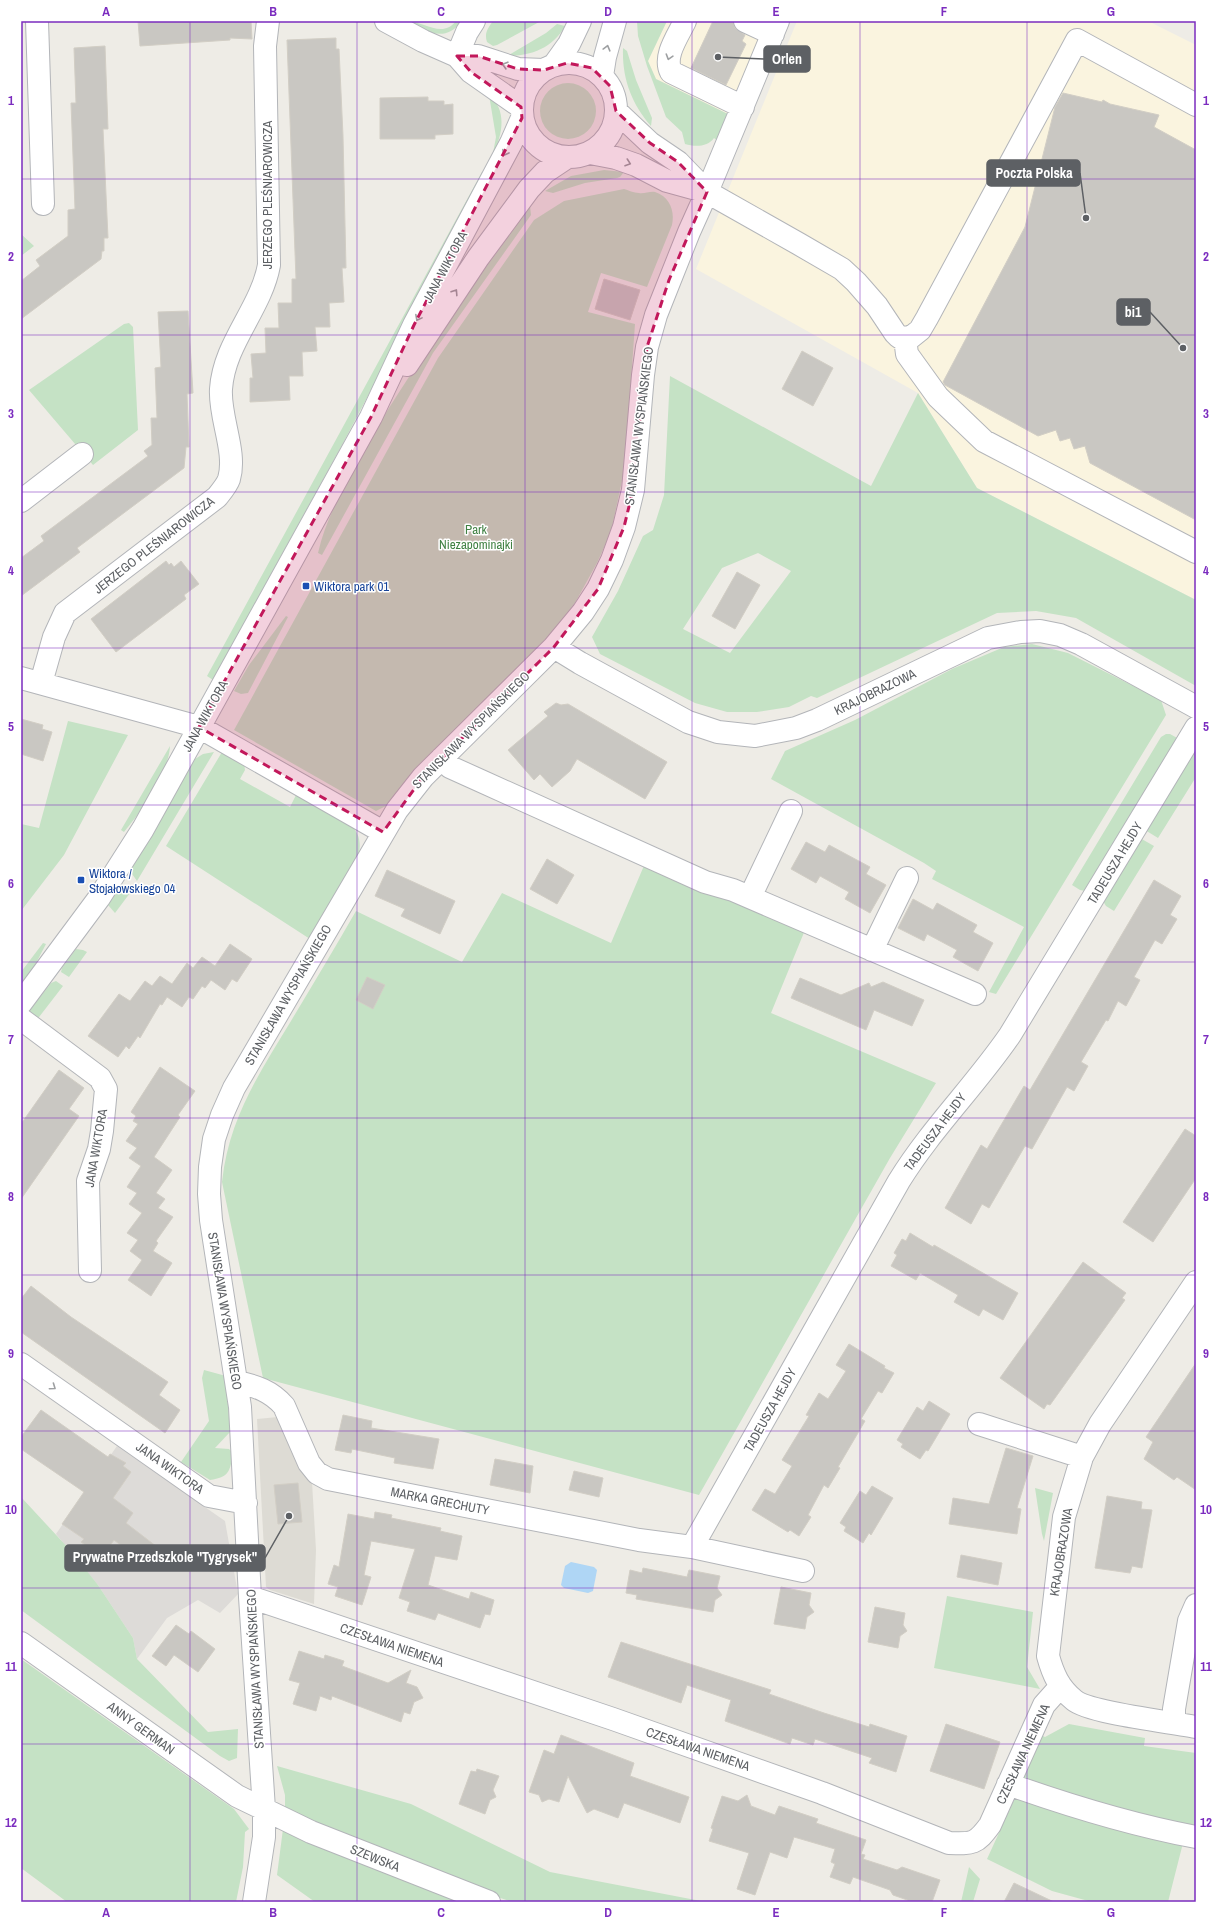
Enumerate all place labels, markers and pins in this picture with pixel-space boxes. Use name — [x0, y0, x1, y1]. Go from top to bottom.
callout: Orlen — [764, 46, 810, 72]
callout: Poczta Polska — [987, 160, 1080, 186]
callout: bi1 — [1117, 299, 1150, 325]
place label: Wiktora park 01 — [314, 578, 389, 595]
marker: Wiktora park 01 — [301, 581, 311, 591]
place label: Wiktora / Stojałowskiego 04 — [89, 865, 176, 897]
marker: Wiktora / Stojałowskiego 04 — [76, 875, 86, 885]
callout: Prywatne Przedszkole "Tygrysek" — [65, 1545, 265, 1571]

